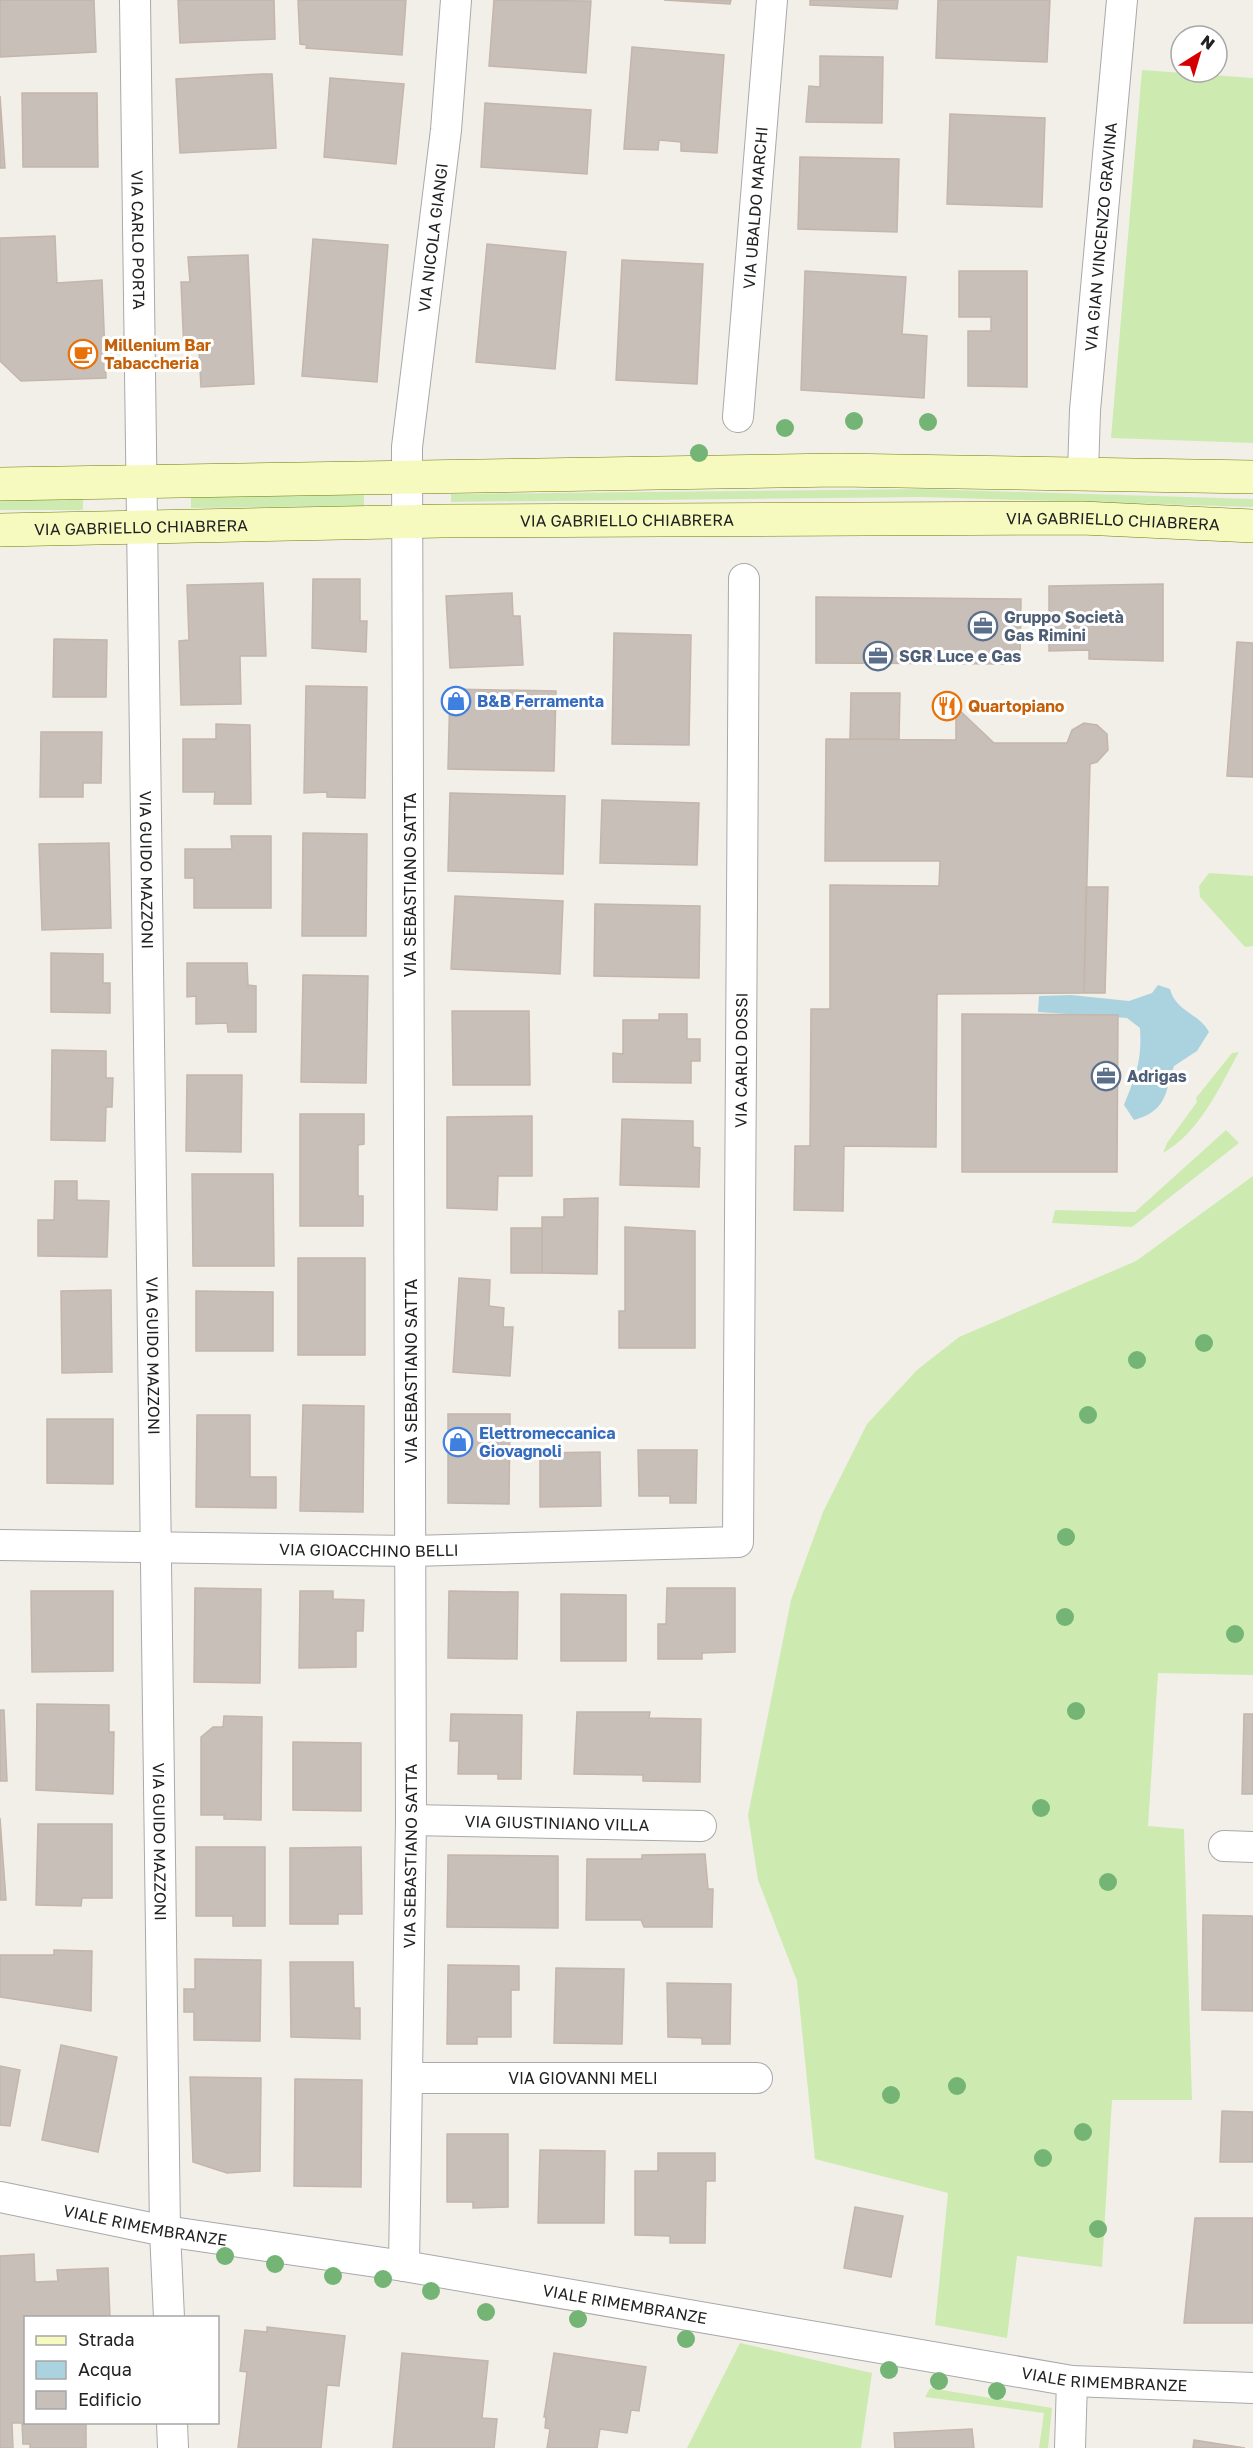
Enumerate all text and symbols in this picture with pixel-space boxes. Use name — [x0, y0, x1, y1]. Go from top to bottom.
north arrow — [1169, 24, 1229, 84]
text: N — [1197, 30, 1219, 54]
street label: VIA GIAN VINCENZO GRAVINA — [1080, 121, 1121, 352]
street label: VIA UBALDO MARCHI — [738, 126, 772, 290]
street label: VIA NICOLA GIANGI — [414, 162, 452, 313]
street label: VIA CARLO PORTA — [127, 170, 149, 310]
place label: Millenium Bar Tabaccheria — [104, 335, 211, 373]
cafe icon: Millenium Bar Tabaccheria — [67, 338, 99, 370]
street label: VIA GABRIELLO CHIABRERA — [1006, 508, 1220, 534]
street label: VIA GABRIELLO CHIABRERA — [520, 510, 734, 531]
street label: VIA GABRIELLO CHIABRERA — [34, 515, 248, 539]
place label: Gruppo Società Gas Rimini — [1004, 607, 1124, 645]
office icon: Gruppo Società Gas Rimini — [967, 610, 999, 642]
office icon: SGR Luce e Gas — [862, 640, 894, 672]
place label: SGR Luce e Gas — [899, 646, 1021, 666]
shop icon: B&B Ferramenta — [440, 685, 472, 717]
restaurant icon: Quartopiano — [931, 690, 963, 722]
place label: B&B Ferramenta — [477, 691, 604, 711]
place label: Quartopiano — [968, 696, 1065, 716]
street label: VIA GUIDO MAZZONI — [136, 791, 158, 949]
street label: VIA SEBASTIANO SATTA — [400, 792, 420, 977]
street label: VIA CARLO DOSSI — [731, 992, 751, 1128]
office icon: Adrigas — [1090, 1060, 1122, 1092]
place label: Adrigas — [1127, 1066, 1187, 1086]
street label: VIA GUIDO MAZZONI — [142, 1277, 164, 1435]
street label: VIA SEBASTIANO SATTA — [401, 1278, 421, 1463]
place label: Elettromeccanica Giovagnoli — [479, 1423, 616, 1461]
shop icon: Elettromeccanica Giovagnoli — [442, 1426, 474, 1458]
street label: VIA GIOACCHINO BELLI — [279, 1539, 459, 1561]
street label: VIA GUIDO MAZZONI — [149, 1763, 171, 1921]
street label: VIA SEBASTIANO SATTA — [399, 1763, 421, 1949]
street label: VIA GIUSTINIANO VILLA — [464, 1811, 650, 1835]
street label: VIA GIOVANNI MELI — [508, 2068, 658, 2088]
street label: VIALE RIMEMBRANZE — [61, 2200, 229, 2250]
street label: VIALE RIMEMBRANZE — [541, 2280, 708, 2328]
legend — [24, 2316, 219, 2424]
text: Strada — [78, 2328, 135, 2350]
text: Acqua — [78, 2358, 132, 2380]
street label: VIALE RIMEMBRANZE — [1020, 2362, 1188, 2395]
text: Edificio — [78, 2388, 142, 2410]

